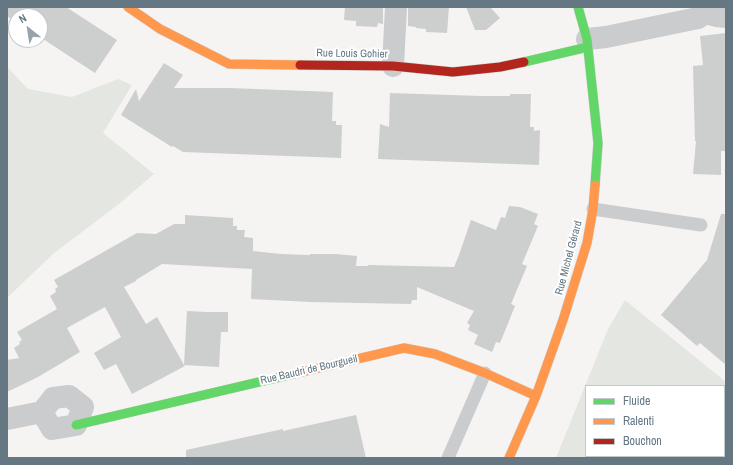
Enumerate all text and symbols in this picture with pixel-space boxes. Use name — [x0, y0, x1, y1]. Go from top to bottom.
north arrow — [8, 8, 48, 48]
text: N — [16, 11, 29, 26]
street label: Rue Louis Gohier — [316, 47, 388, 61]
street label: Rue Michel Gérard — [553, 219, 585, 297]
street label: Rue Baudri de Bourgueil — [259, 352, 359, 388]
legend — [585, 385, 725, 457]
text: Fluide — [623, 393, 650, 409]
text: Ralenti — [623, 413, 654, 429]
text: Bouchon — [623, 433, 662, 449]

